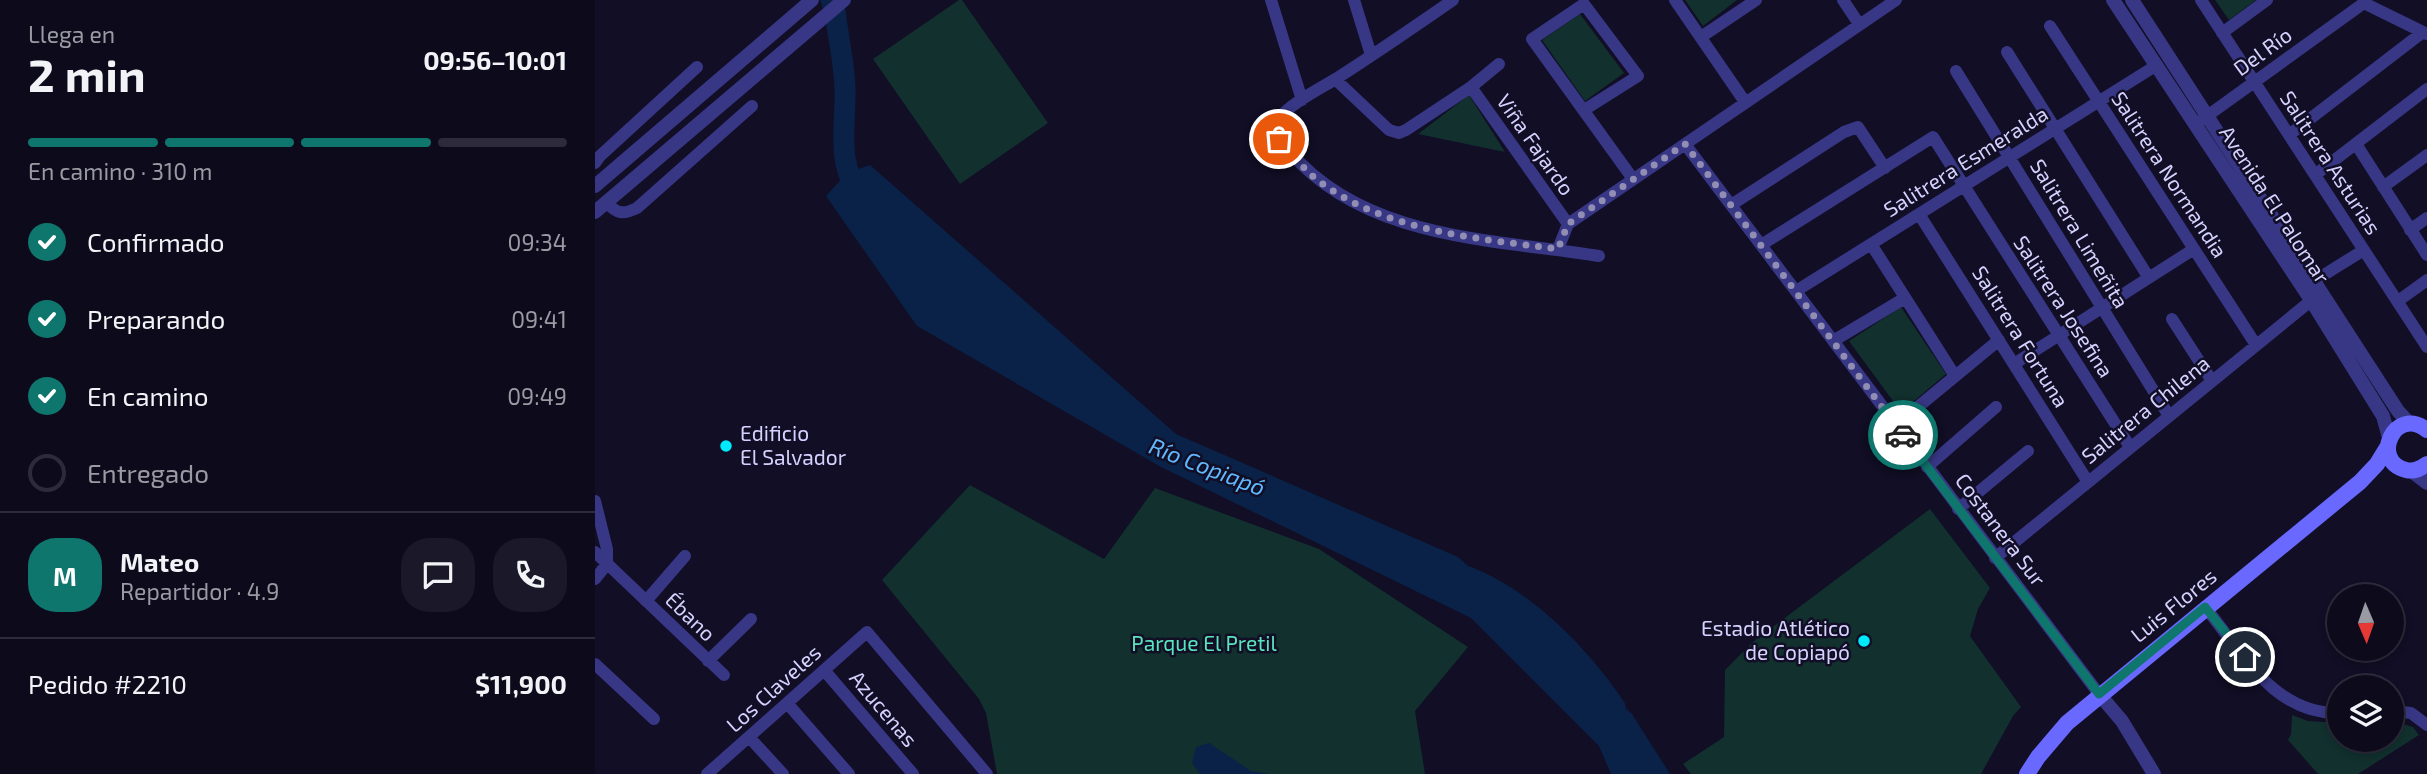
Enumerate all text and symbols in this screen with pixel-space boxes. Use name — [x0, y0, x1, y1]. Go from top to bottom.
text: Llega en — [28, 20, 115, 48]
street label: Del Río — [2228, 21, 2296, 80]
text: 09:56–10:01 — [423, 44, 567, 75]
text: 2 min — [28, 46, 146, 101]
street label: Salitrera Normandia — [2107, 86, 2233, 262]
street label: Salitrera Asturias — [2276, 86, 2387, 239]
street label: Viña Fajardo — [1491, 89, 1580, 200]
street label: Salitrera Esmeralda — [1879, 100, 2052, 221]
pin — [1249, 109, 1309, 169]
icon: bag — [1260, 120, 1298, 158]
street label: Avenida El Palomar — [2215, 121, 2336, 288]
street label: Salitrera Limeñita — [2026, 154, 2135, 312]
text: En camino · 310 m — [28, 157, 212, 185]
icon: check — [28, 223, 66, 261]
text: Confirmado — [87, 226, 225, 257]
text: 09:34 — [508, 228, 567, 256]
street label: Salitrera Josefina — [2009, 231, 2119, 382]
street label: Salitrera Fortuna — [1968, 261, 2075, 411]
icon: check — [28, 300, 66, 338]
text: Preparando — [87, 303, 225, 334]
text: 09:41 — [511, 305, 567, 333]
street label: Salitrera Chilena — [2076, 350, 2214, 468]
icon: check — [28, 377, 66, 415]
text: En camino — [87, 380, 209, 411]
text: 09:49 — [507, 382, 567, 410]
courier — [1868, 400, 1938, 470]
icon: car — [1884, 416, 1922, 454]
place label: Edificio El Salvador — [740, 420, 847, 469]
water label: Río Copiapó — [1145, 431, 1269, 501]
marker: Edificio El Salvador — [718, 438, 734, 454]
text: Entregado — [87, 457, 209, 488]
street label: Costanera Sur — [1951, 468, 2052, 591]
button: chat — [401, 538, 475, 612]
button: phone — [493, 538, 567, 612]
text: Mateo — [120, 546, 199, 577]
text: M — [53, 560, 77, 591]
street label: Luis Flores — [2125, 563, 2221, 647]
text: Repartidor · 4.9 — [120, 577, 279, 605]
north arrow — [2327, 584, 2405, 662]
map controls — [2327, 584, 2404, 752]
street label: Ébano — [661, 586, 721, 646]
place label: Estadio Atlético de Copiapó — [1701, 615, 1850, 664]
pin — [2215, 627, 2275, 687]
park label: Parque El Pretil — [1131, 630, 1277, 655]
marker: Estadio Atlético de Copiapó — [1856, 633, 1872, 649]
icon: home — [2226, 638, 2264, 676]
street label: Los Claveles — [721, 639, 825, 737]
street label: Azucenas — [845, 665, 923, 751]
text: Pedido #2210 — [28, 668, 187, 699]
text: $11,900 — [475, 668, 567, 699]
button: layers — [2327, 675, 2404, 752]

